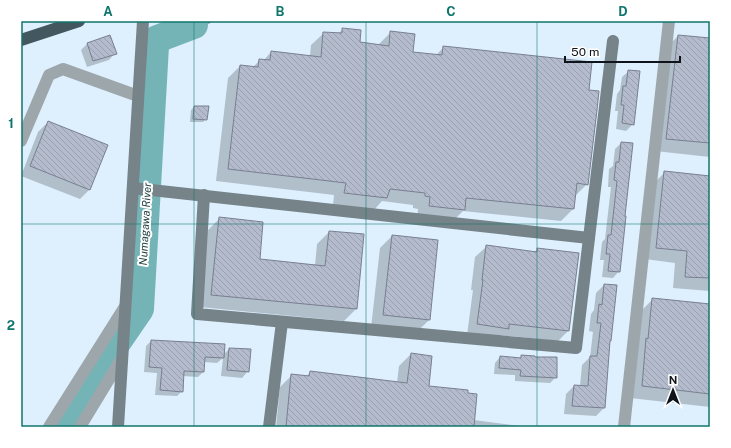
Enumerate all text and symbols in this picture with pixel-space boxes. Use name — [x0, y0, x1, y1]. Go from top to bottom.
text: A — [103, 4, 113, 19]
text: B — [276, 4, 285, 19]
text: C — [446, 4, 456, 19]
text: D — [618, 4, 628, 19]
scale bar — [565, 38, 680, 64]
text: 50 m — [571, 45, 599, 59]
text: 1 — [8, 116, 14, 131]
water label: Numagawa River — [137, 181, 153, 266]
text: 2 — [7, 318, 15, 333]
north arrow — [653, 370, 693, 410]
text: N — [669, 374, 677, 386]

